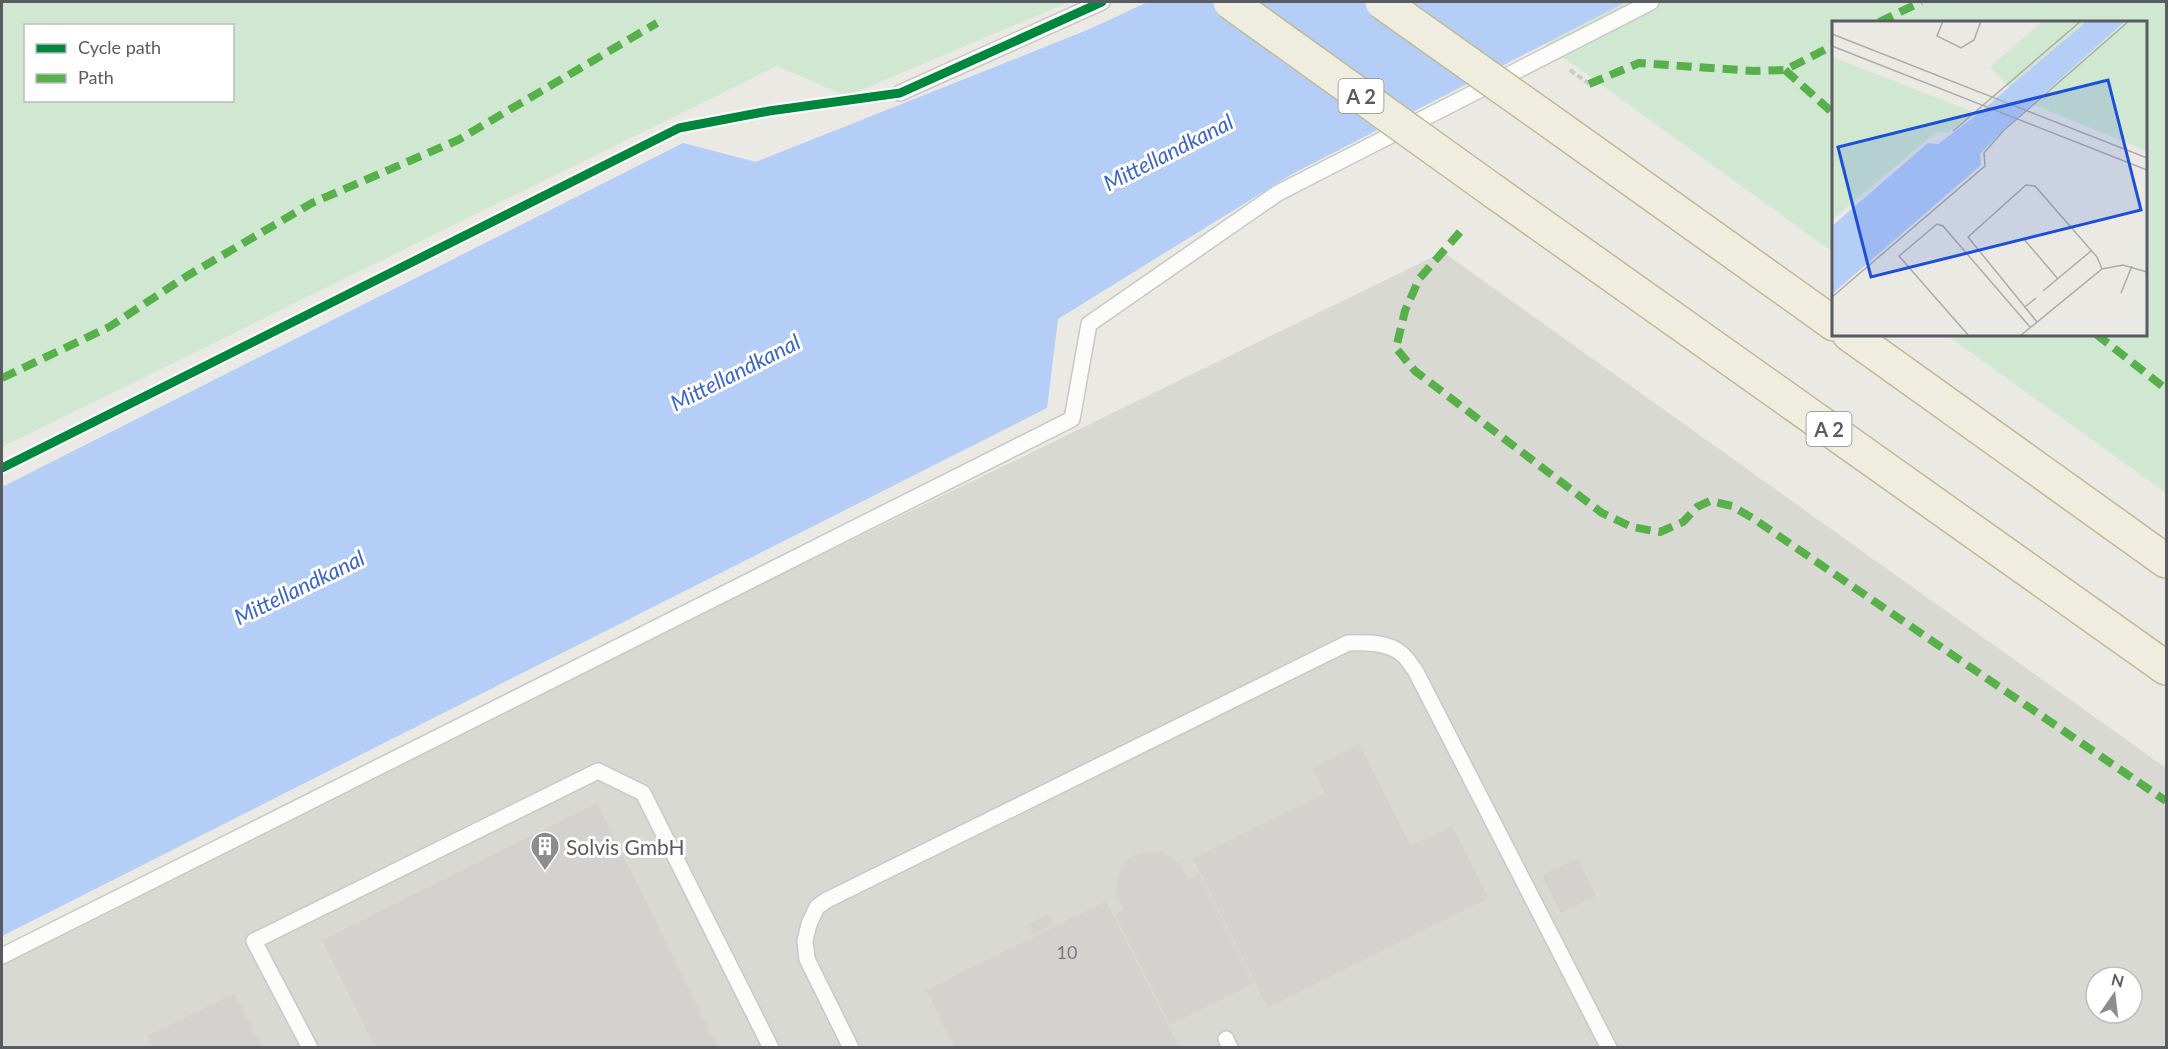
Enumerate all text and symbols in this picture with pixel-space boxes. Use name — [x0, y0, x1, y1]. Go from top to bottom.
inset map — [1832, 21, 2147, 336]
legend — [24, 24, 234, 102]
text: Cycle path — [78, 36, 161, 58]
text: Path — [78, 66, 114, 88]
road number: A 2 — [1338, 79, 1384, 113]
water label: Mittellandkanal — [1099, 108, 1237, 196]
water label: Mittellandkanal — [666, 328, 804, 416]
road number: A 2 — [1806, 412, 1852, 446]
water label: Mittellandkanal — [229, 544, 369, 630]
building icon: Solvis GmbH — [529, 830, 561, 872]
place label: Solvis GmbH — [566, 834, 684, 859]
house number: 10 — [1057, 941, 1077, 963]
north arrow — [2084, 965, 2144, 1025]
text: N — [2109, 969, 2126, 991]

